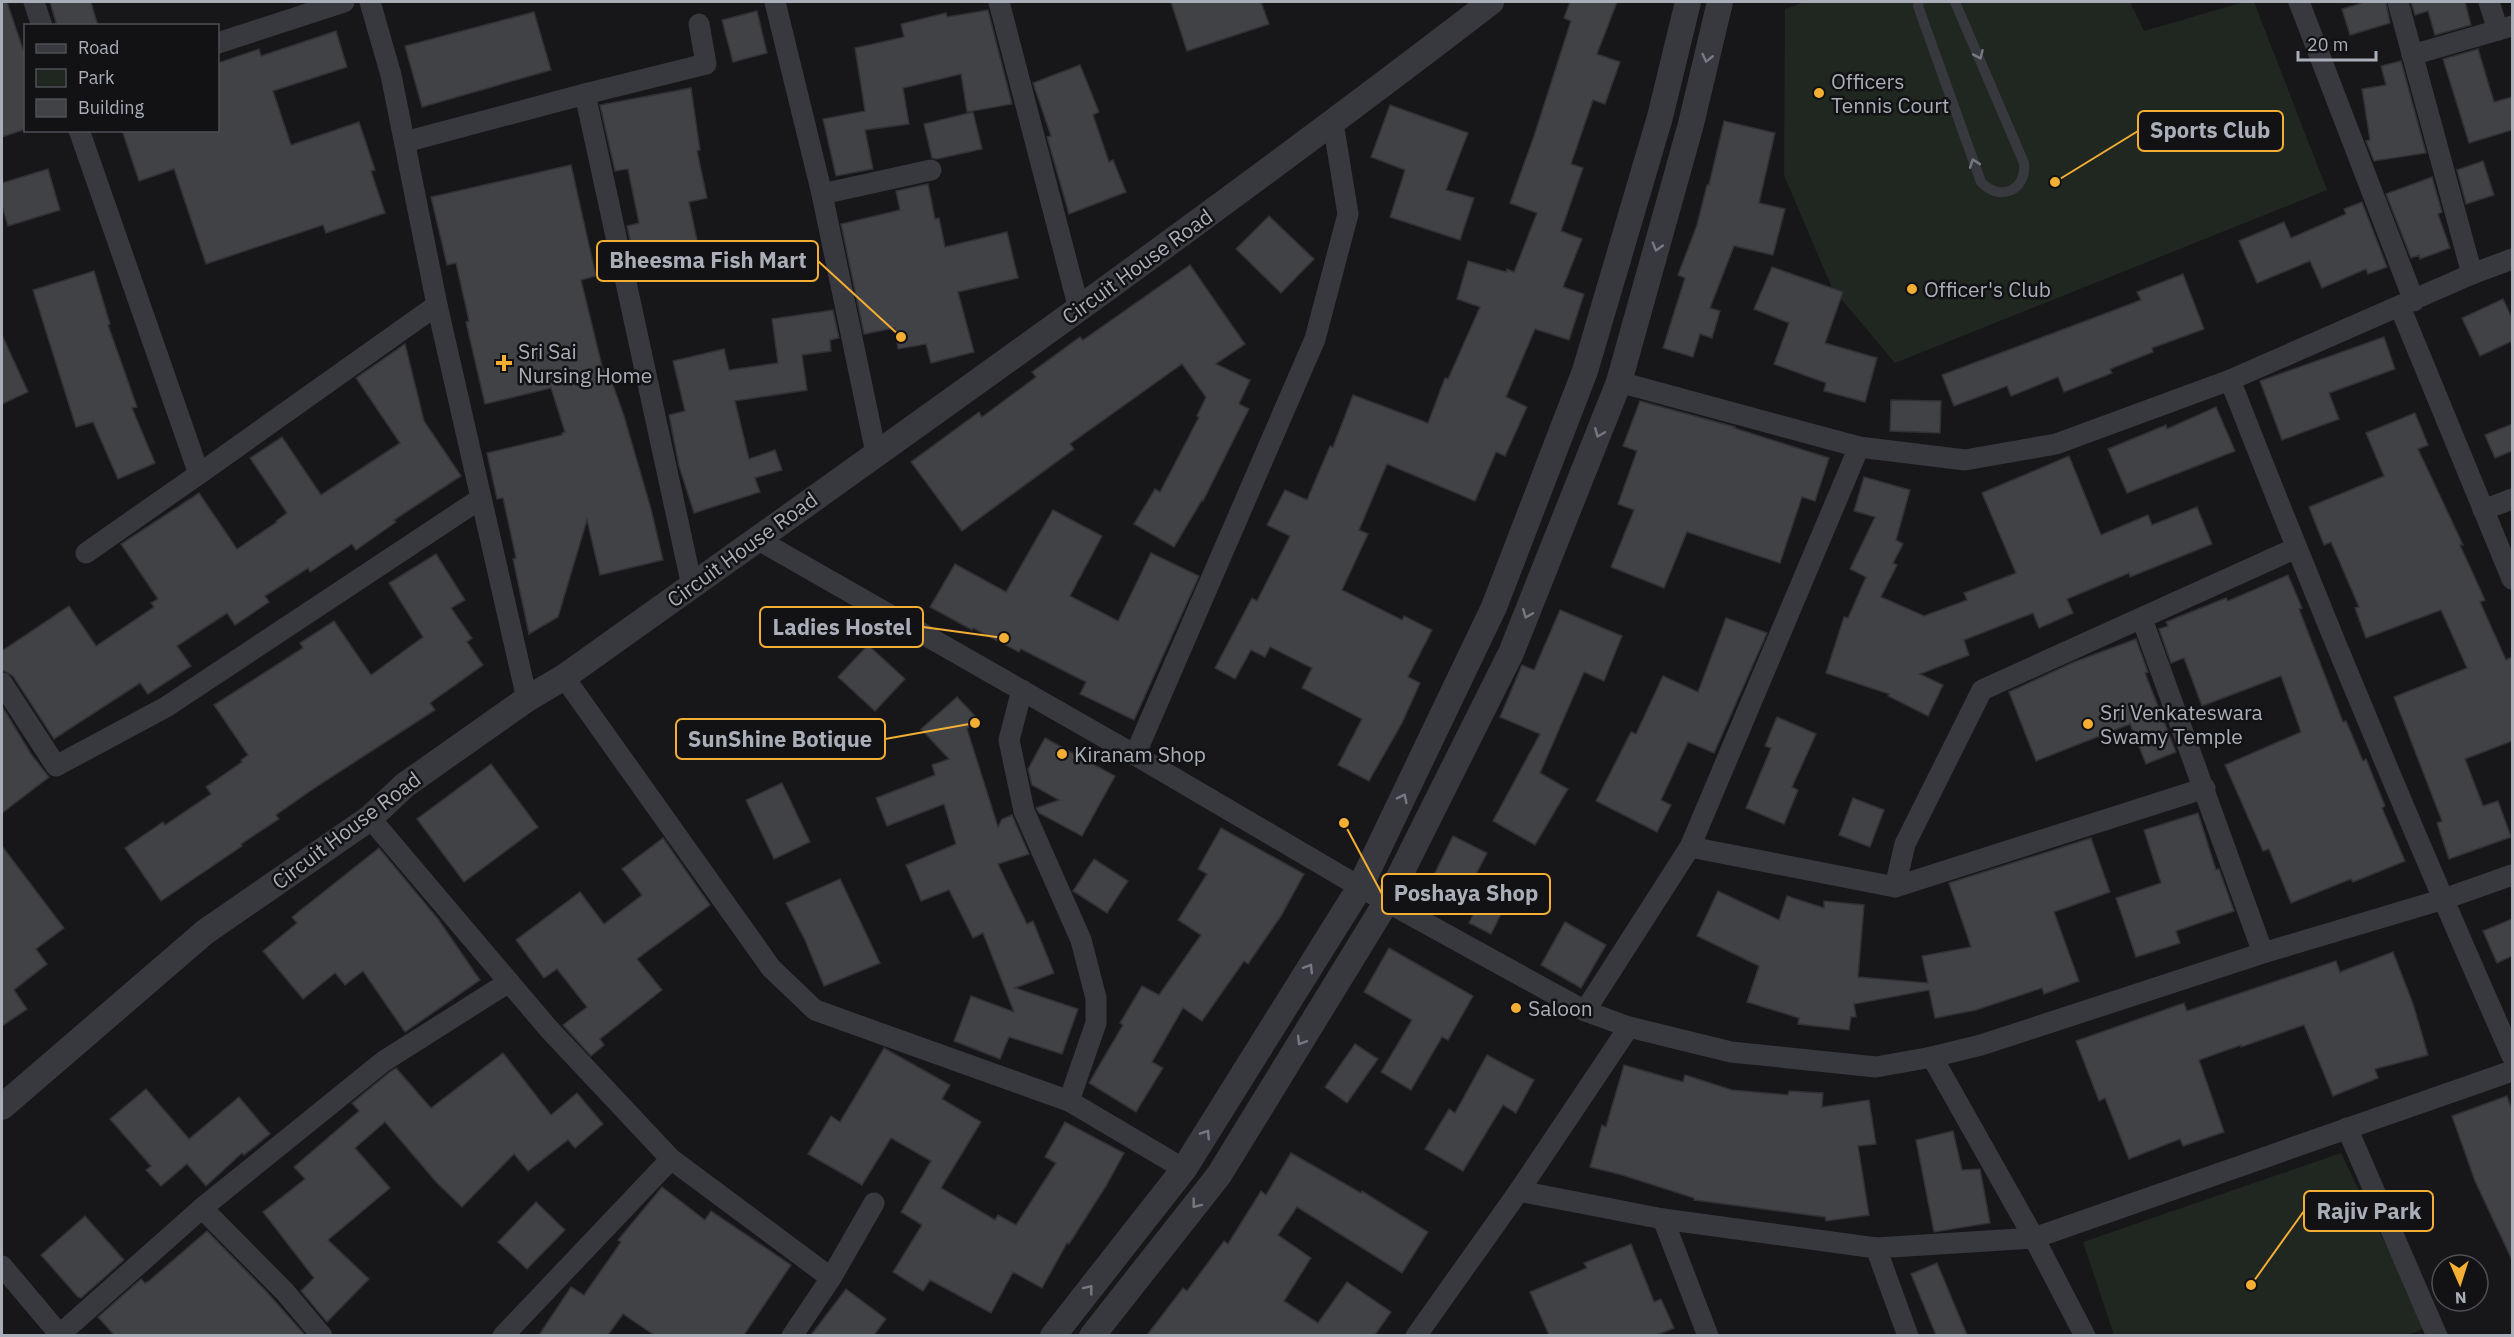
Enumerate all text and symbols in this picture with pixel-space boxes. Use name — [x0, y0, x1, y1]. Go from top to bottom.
legend — [24, 24, 219, 132]
scale bar — [2298, 24, 2376, 62]
text: 20 m — [2307, 33, 2349, 56]
text: Road — [78, 36, 119, 59]
one-way arrow — [1971, 49, 1983, 60]
one-way arrow — [1701, 53, 1714, 63]
text: Park — [78, 66, 115, 89]
place label: Officers Tennis Court — [1831, 67, 1949, 119]
marker: Officers Tennis Court — [1812, 86, 1826, 100]
text: Building — [78, 96, 145, 119]
callout: Sports Club — [2138, 111, 2283, 151]
text: Sports Club — [2150, 115, 2270, 144]
one-way arrow — [1969, 158, 1982, 169]
street label: Circuit House Road — [1056, 202, 1218, 330]
callout: Bheesma Fish Mart — [597, 241, 818, 281]
one-way arrow — [1652, 241, 1664, 252]
text: Bheesma Fish Mart — [609, 245, 807, 274]
place label: Officer's Club — [1924, 275, 2051, 303]
marker: Officer's Club — [1905, 282, 1919, 296]
place label: Sri Sai Nursing Home — [518, 337, 652, 389]
marker: Sri Sai Nursing Home — [495, 354, 513, 372]
one-way arrow — [1594, 427, 1606, 438]
street label: Circuit House Road — [661, 485, 823, 613]
callout: Ladies Hostel — [760, 607, 923, 647]
one-way arrow — [1522, 608, 1534, 619]
text: Ladies Hostel — [772, 612, 912, 641]
place label: Sri Venkateswara Swamy Temple — [2100, 698, 2263, 750]
marker: Sri Venkateswara Swamy Temple — [2081, 717, 2095, 731]
callout: SunShine Botique — [676, 719, 885, 759]
text: SunShine Botique — [688, 724, 872, 753]
place label: Kiranam Shop — [1074, 740, 1206, 768]
marker: Kiranam Shop — [1055, 747, 1069, 761]
street label: Circuit House Road — [266, 765, 426, 895]
one-way arrow — [1395, 793, 1407, 804]
callout: Poshaya Shop — [1382, 874, 1550, 914]
text: Poshaya Shop — [1394, 878, 1538, 907]
one-way arrow — [1302, 964, 1313, 975]
place label: Saloon — [1528, 994, 1593, 1022]
marker: Saloon — [1509, 1001, 1523, 1015]
one-way arrow — [1297, 1035, 1309, 1045]
one-way arrow — [1199, 1130, 1211, 1140]
callout: Rajiv Park — [2304, 1191, 2433, 1231]
text: Rajiv Park — [2317, 1196, 2422, 1225]
one-way arrow — [1192, 1198, 1203, 1209]
north arrow — [2430, 1253, 2490, 1313]
one-way arrow — [1081, 1285, 1092, 1296]
text: N — [2454, 1288, 2467, 1308]

